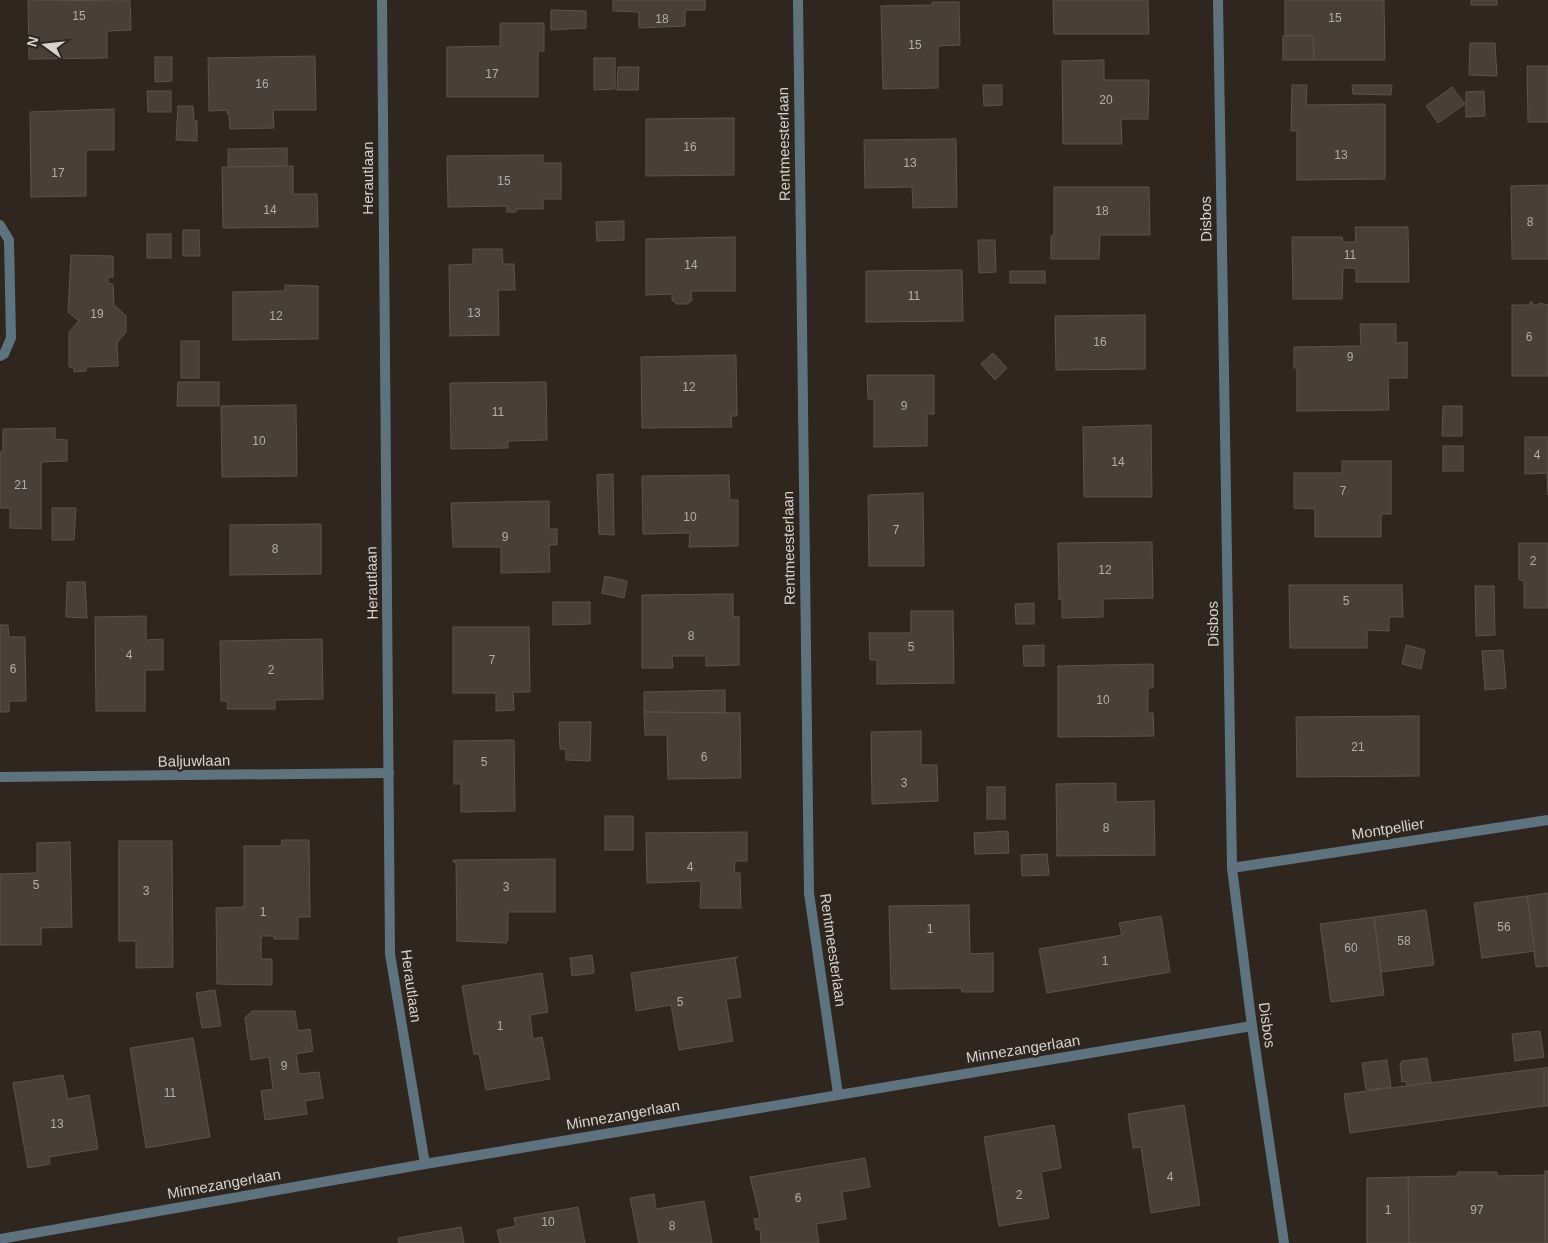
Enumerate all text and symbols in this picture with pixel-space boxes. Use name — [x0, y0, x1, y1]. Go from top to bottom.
house number: 15 — [72, 9, 86, 23]
house number: 15 — [1328, 11, 1342, 25]
house number: 18 — [655, 12, 669, 26]
north arrow — [20, 20, 70, 70]
text: N — [23, 35, 41, 49]
house number: 15 — [908, 38, 922, 52]
house number: 17 — [485, 67, 499, 81]
house number: 16 — [255, 77, 269, 91]
street label: Rentmeesterlaan — [774, 87, 793, 201]
house number: 20 — [1099, 93, 1113, 107]
house number: 16 — [683, 140, 697, 154]
street label: Herautlaan — [359, 141, 376, 215]
house number: 13 — [1334, 148, 1348, 162]
house number: 13 — [903, 156, 917, 170]
house number: 17 — [51, 166, 65, 180]
house number: 15 — [497, 174, 511, 188]
street label: Disbos — [1197, 196, 1214, 242]
house number: 14 — [263, 203, 277, 217]
house number: 18 — [1095, 204, 1109, 218]
house number: 8 — [1527, 215, 1534, 229]
house number: 11 — [1344, 248, 1357, 262]
house number: 14 — [684, 258, 698, 272]
house number: 11 — [908, 289, 921, 303]
house number: 13 — [467, 306, 481, 320]
house number: 19 — [90, 307, 104, 321]
house number: 12 — [269, 309, 283, 323]
house number: 6 — [1526, 330, 1533, 344]
house number: 16 — [1093, 335, 1107, 349]
house number: 9 — [1347, 350, 1354, 364]
house number: 12 — [682, 380, 696, 394]
house number: 9 — [901, 399, 908, 413]
house number: 11 — [492, 405, 505, 419]
house number: 10 — [252, 434, 266, 448]
house number: 4 — [1534, 448, 1541, 462]
house number: 14 — [1111, 455, 1125, 469]
house number: 21 — [14, 478, 28, 492]
house number: 7 — [1340, 484, 1347, 498]
street label: Rentmeesterlaan — [779, 491, 798, 605]
house number: 10 — [683, 510, 697, 524]
house number: 7 — [893, 523, 900, 537]
house number: 9 — [502, 530, 509, 544]
house number: 8 — [272, 542, 279, 556]
street label: Herautlaan — [362, 546, 381, 620]
house number: 2 — [1530, 554, 1537, 568]
house number: 12 — [1098, 563, 1112, 577]
house number: 5 — [1343, 594, 1350, 608]
street label: Disbos — [1204, 601, 1221, 647]
house number: 8 — [688, 629, 695, 643]
house number: 5 — [908, 640, 915, 654]
house number: 4 — [126, 648, 133, 662]
house number: 7 — [489, 653, 496, 667]
house number: 6 — [10, 662, 17, 676]
house number: 2 — [268, 663, 275, 677]
house number: 10 — [1096, 693, 1110, 707]
house number: 21 — [1351, 740, 1365, 754]
house number: 6 — [701, 750, 708, 764]
street label: Baljuwlaan — [158, 751, 230, 770]
house number: 5 — [481, 755, 488, 769]
house number: 3 — [901, 776, 908, 790]
street label: Montpellier — [1350, 814, 1425, 843]
house number: 8 — [1103, 821, 1110, 835]
house number: 4 — [687, 860, 694, 874]
house number: 5 — [33, 878, 40, 892]
house number: 3 — [503, 880, 510, 894]
house number: 3 — [143, 884, 150, 898]
street label: Rentmeesterlaan — [817, 892, 850, 1008]
house number: 1 — [260, 905, 267, 919]
house number: 56 — [1497, 920, 1511, 934]
house number: 1 — [927, 922, 934, 936]
house number: 58 — [1397, 934, 1411, 948]
house number: 60 — [1344, 941, 1358, 955]
street label: Herautlaan — [398, 948, 425, 1023]
house number: 1 — [1102, 954, 1109, 968]
house number: 5 — [677, 995, 684, 1009]
street label: Disbos — [1256, 1001, 1279, 1049]
house number: 1 — [497, 1019, 504, 1033]
street label: Minnezangerlaan — [965, 1031, 1081, 1066]
house number: 9 — [281, 1059, 288, 1073]
house number: 11 — [164, 1086, 177, 1100]
street label: Minnezangerlaan — [565, 1096, 681, 1133]
house number: 13 — [50, 1117, 64, 1131]
street label: Minnezangerlaan — [166, 1165, 282, 1202]
house number: 4 — [1167, 1170, 1174, 1184]
house number: 2 — [1016, 1188, 1023, 1202]
house number: 6 — [795, 1191, 802, 1205]
house number: 1 — [1385, 1203, 1392, 1217]
house number: 97 — [1470, 1203, 1484, 1217]
house number: 10 — [541, 1215, 555, 1229]
house number: 8 — [669, 1219, 676, 1233]

